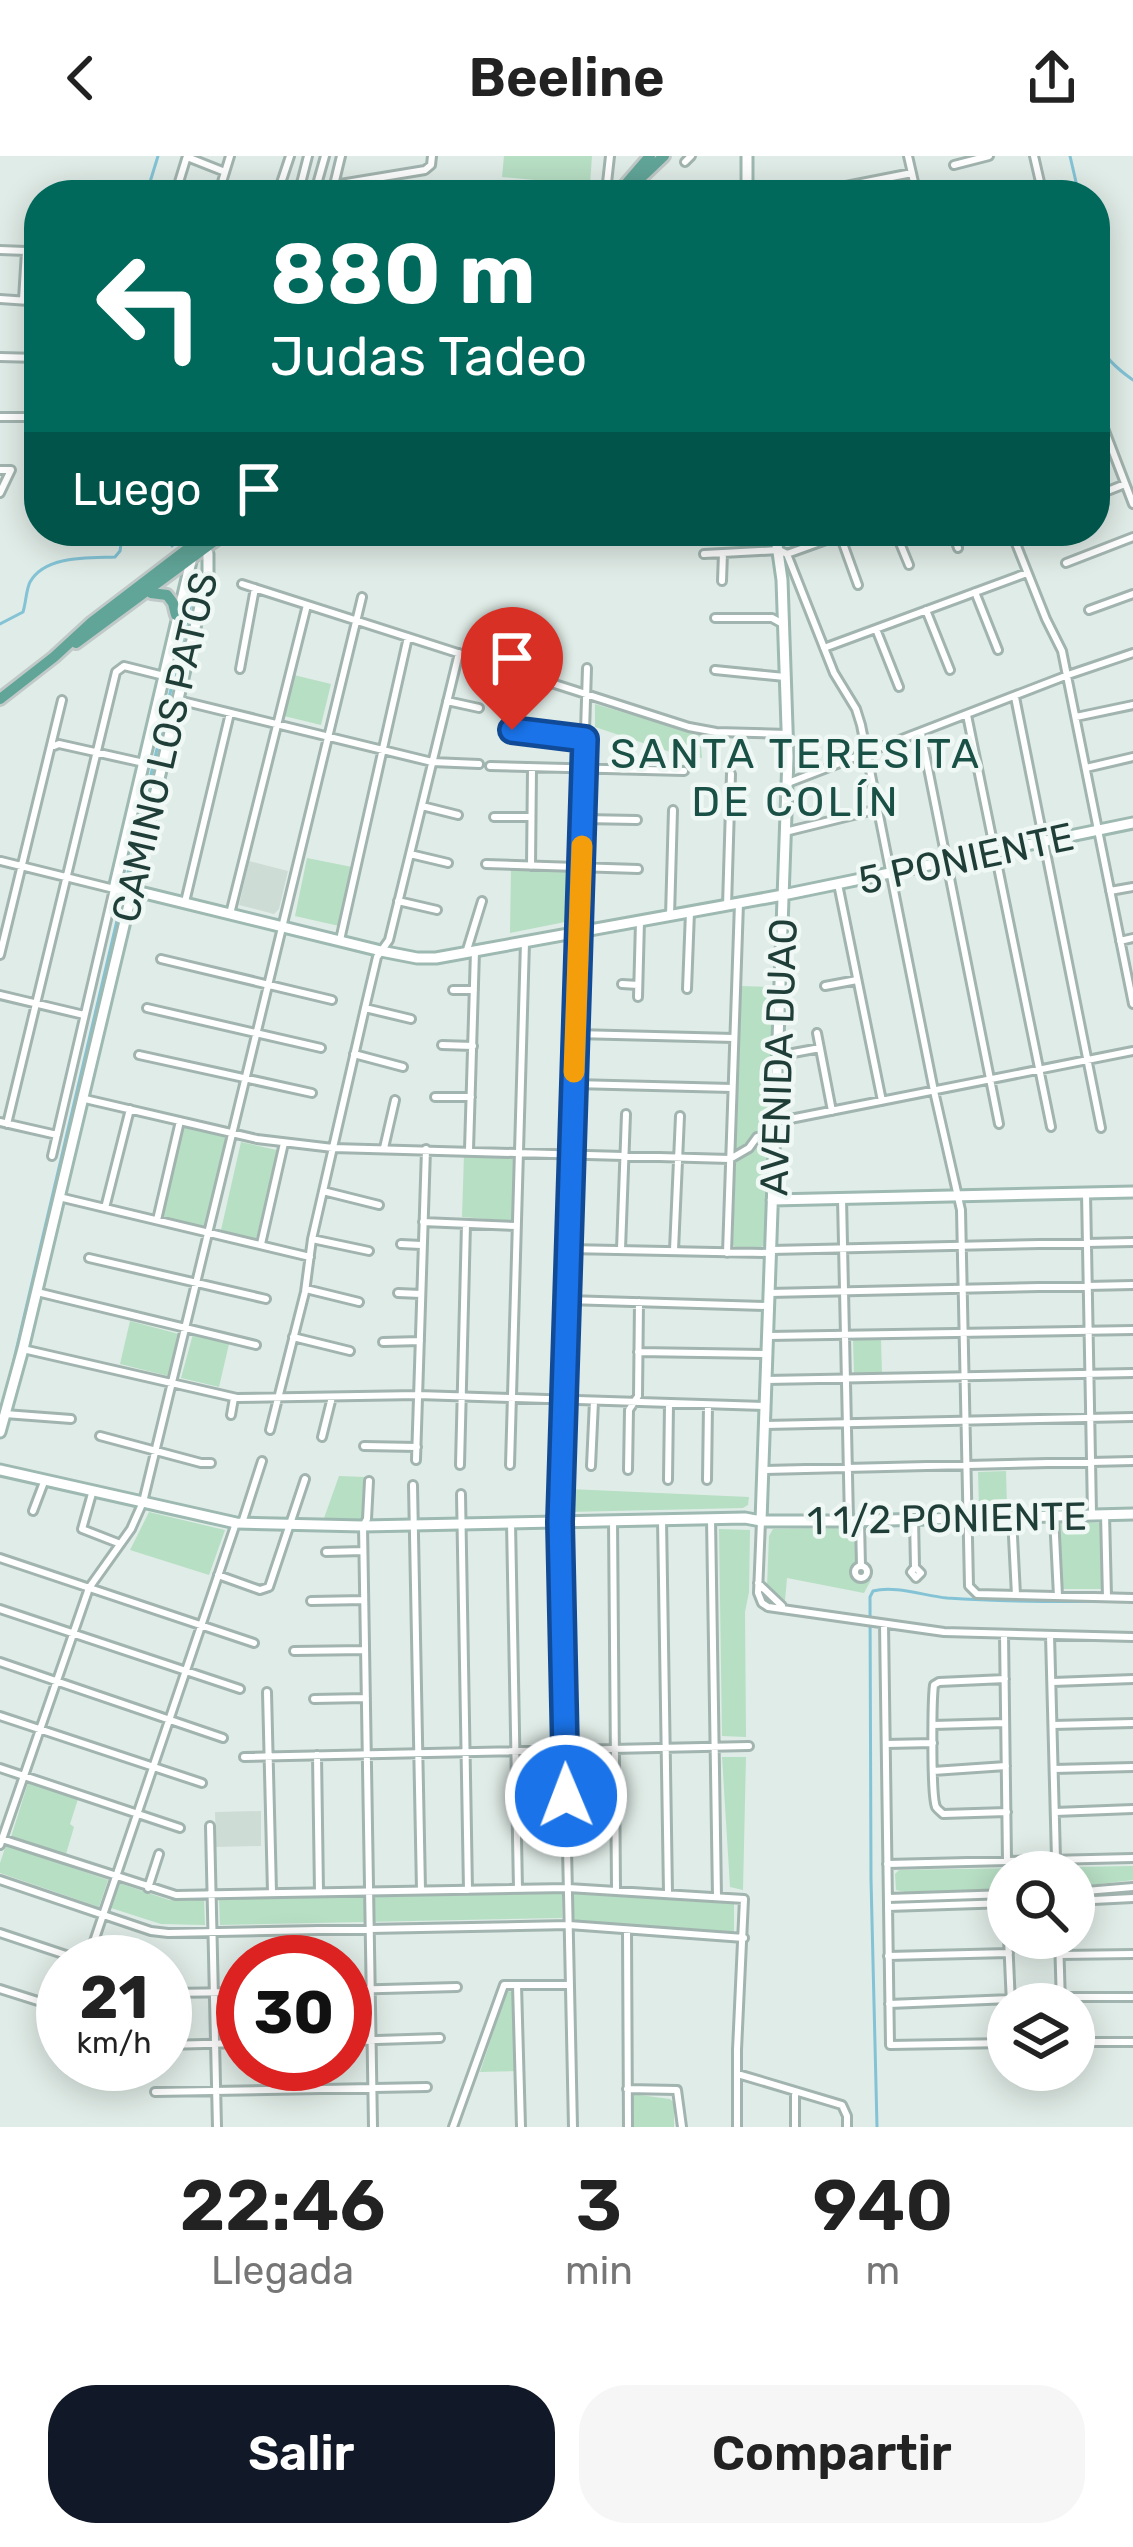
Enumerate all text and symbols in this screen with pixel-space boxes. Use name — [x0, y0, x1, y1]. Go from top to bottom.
icon: back — [48, 45, 114, 111]
icon: share — [1019, 45, 1085, 111]
text: Beeline — [468, 46, 665, 110]
text: 880 m — [270, 224, 536, 324]
icon: left — [72, 228, 228, 384]
text: Judas Tadeo — [270, 325, 587, 389]
icon: arrive — [226, 456, 292, 522]
text: Luego — [72, 463, 202, 516]
street label: CAMINO LOS PATOS — [102, 568, 228, 927]
pin — [461, 607, 563, 730]
icon: arrive — [479, 625, 545, 691]
district label: SANTA TERESITA DE COLÍN — [610, 729, 982, 827]
street label: 5 PONIENTE — [854, 814, 1078, 904]
street label: AVENIDA DUAO — [751, 917, 807, 1197]
street label: 1 1/2 PONIENTE — [807, 1494, 1087, 1544]
position arrow — [503, 1733, 629, 1859]
map controls — [987, 1851, 1095, 2091]
button: search — [987, 1851, 1095, 1959]
speed limit sign: 30 — [216, 1935, 372, 2091]
text: 21 — [80, 1962, 148, 2033]
button: layers — [987, 1983, 1095, 2091]
text: km/h — [77, 2025, 151, 2061]
text: 22:46 — [180, 2163, 385, 2248]
text: 3 — [576, 2163, 622, 2248]
text: 940 — [813, 2163, 953, 2248]
text: Llegada — [211, 2248, 354, 2294]
text: min — [565, 2248, 633, 2294]
text: m — [866, 2248, 900, 2294]
button: Salir — [48, 2385, 555, 2523]
button: Compartir — [579, 2385, 1085, 2523]

